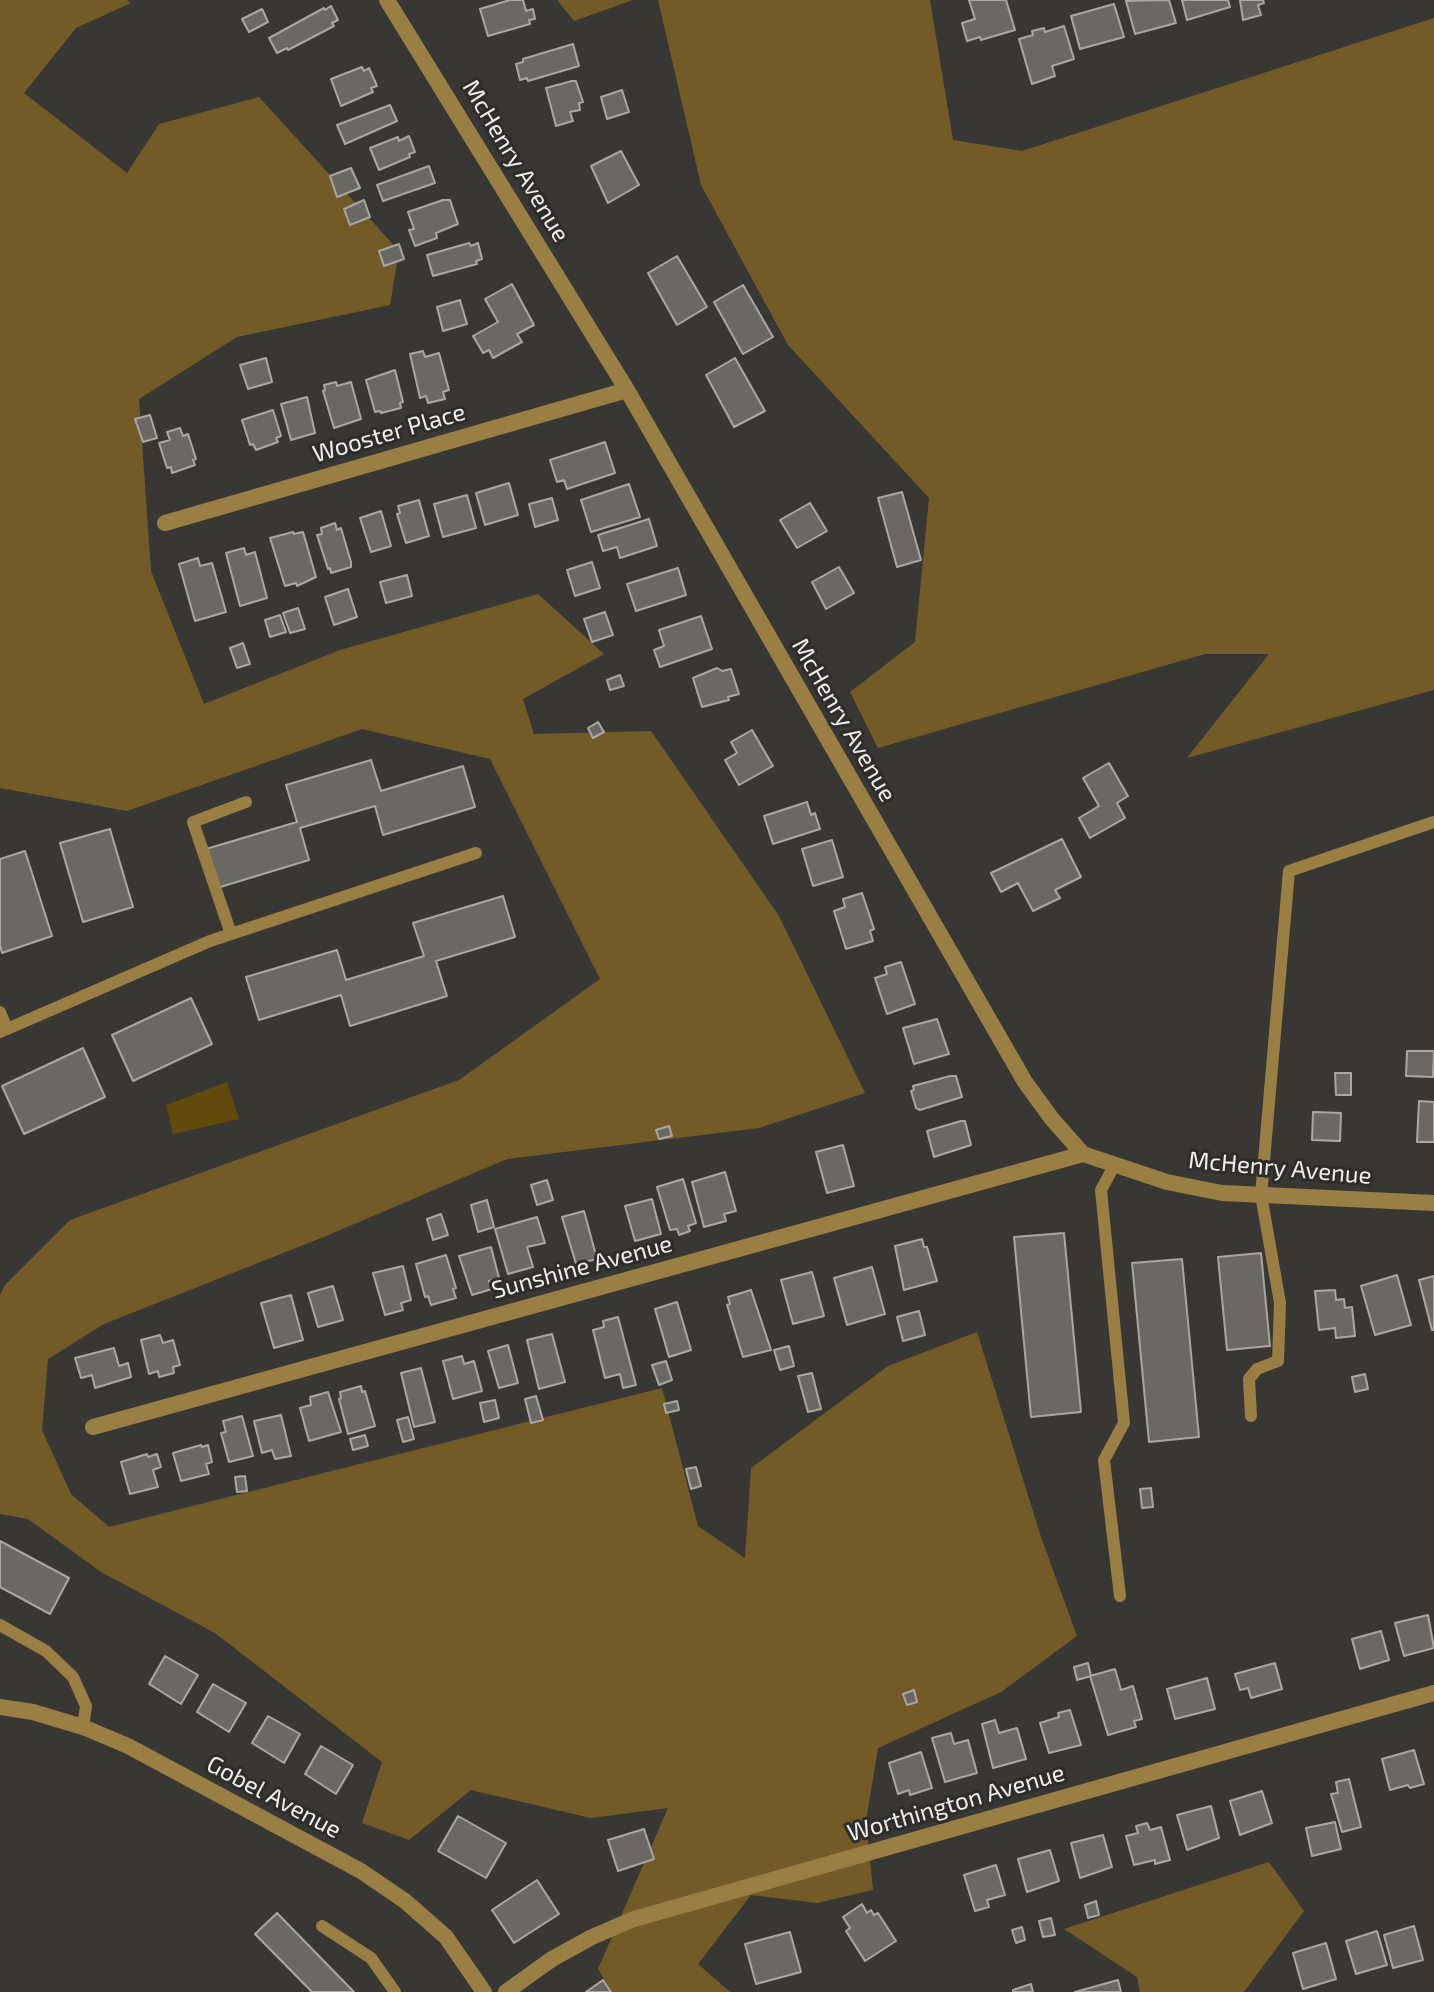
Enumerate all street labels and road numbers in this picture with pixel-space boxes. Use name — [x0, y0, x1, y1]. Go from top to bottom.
street label: McHenry Avenue — [456, 75, 576, 247]
street label: Wooster Place — [309, 397, 469, 469]
street label: McHenry Avenue — [786, 633, 902, 807]
street label: McHenry Avenue — [1187, 1146, 1373, 1190]
street label: Sunshine Avenue — [489, 1229, 675, 1305]
street label: Gobel Avenue — [202, 1750, 346, 1844]
street label: Worthington Avenue — [844, 1758, 1068, 1848]

